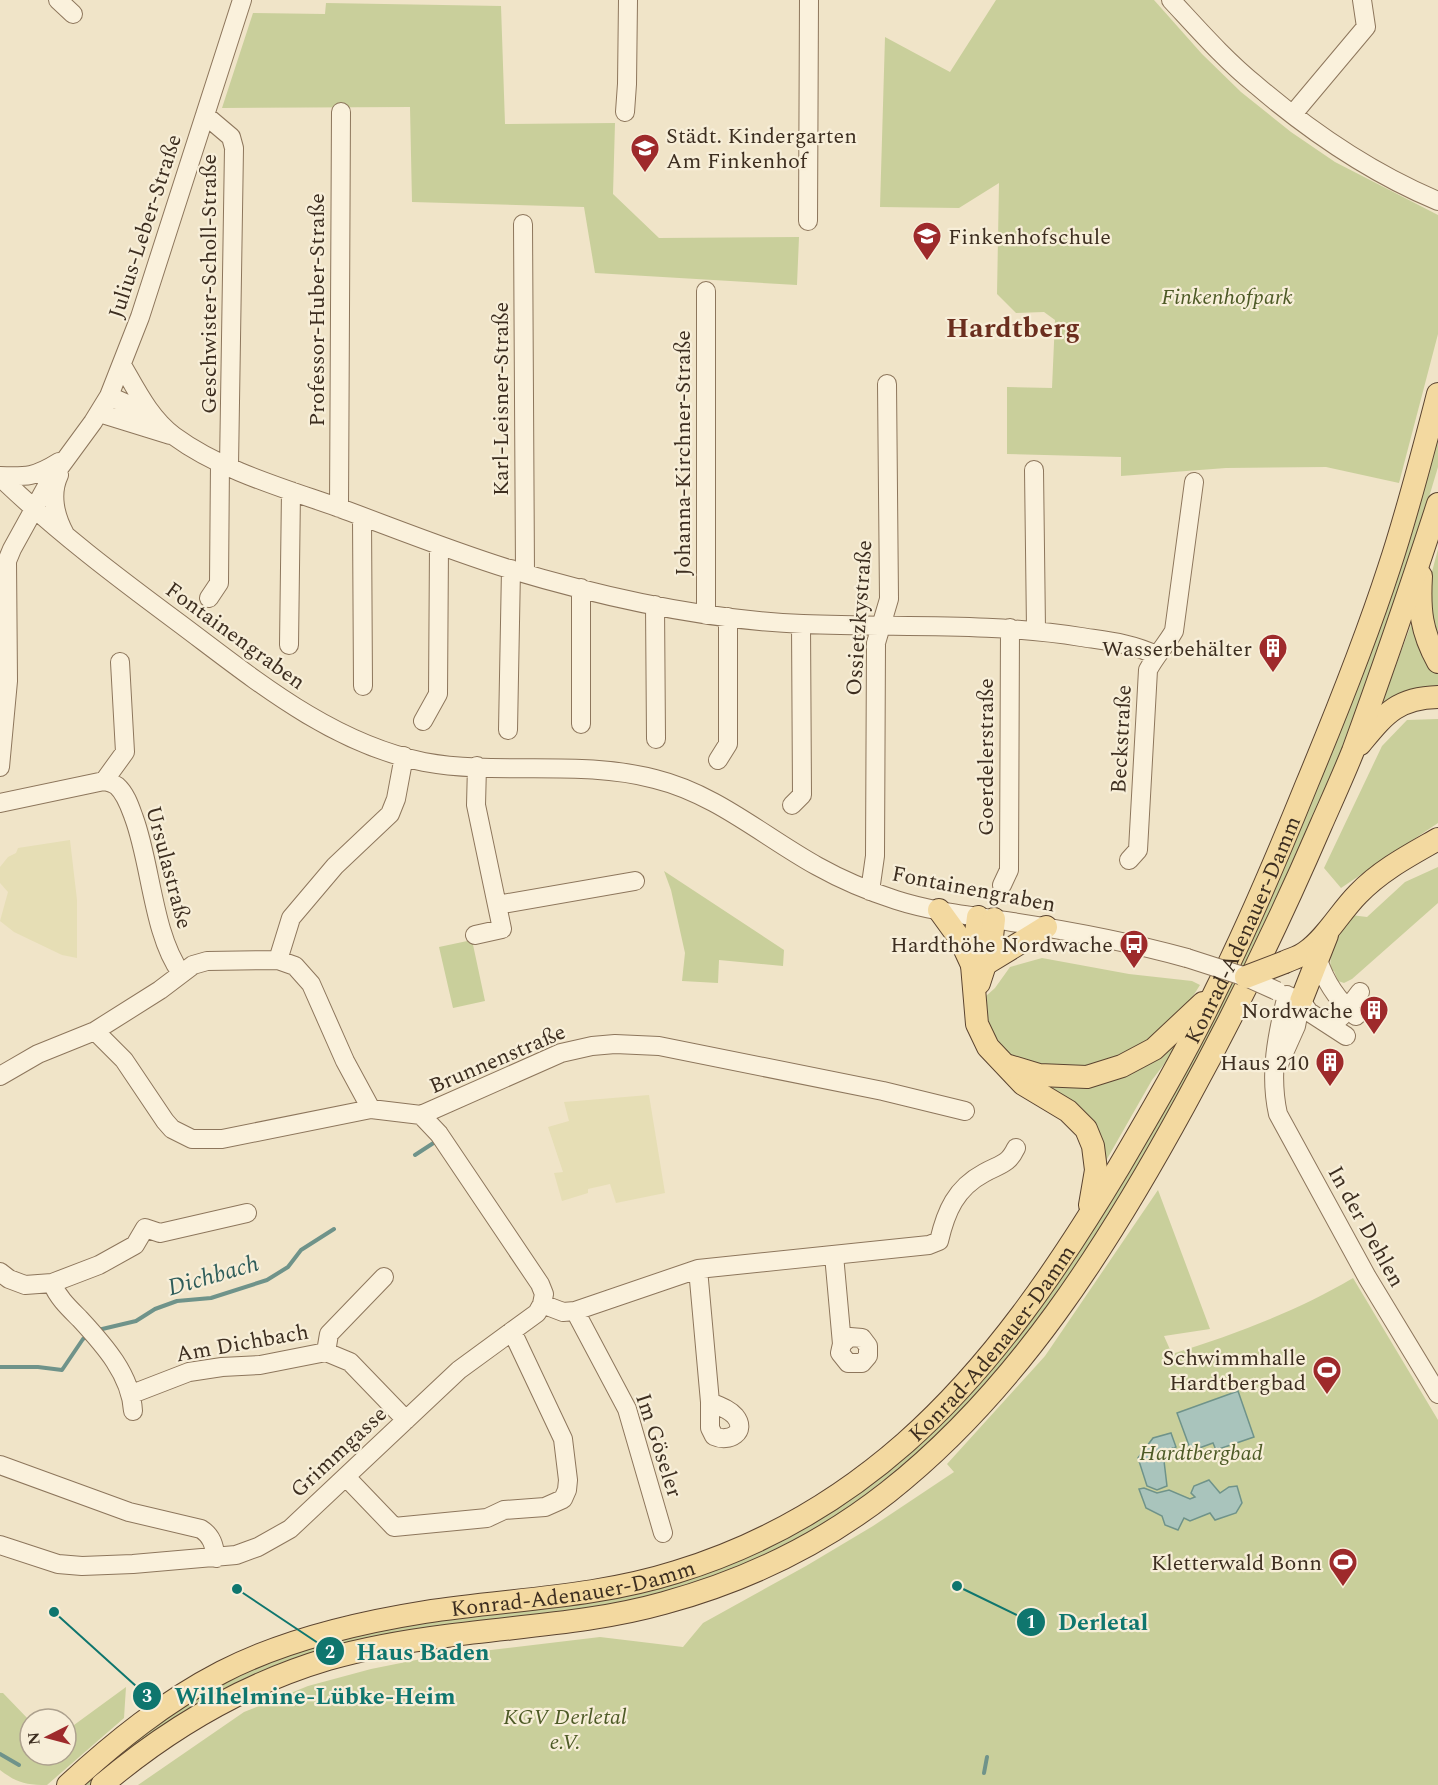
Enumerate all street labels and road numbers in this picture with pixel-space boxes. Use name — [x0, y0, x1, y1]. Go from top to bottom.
street label: Julius-Leber-Straße — [100, 130, 191, 323]
street label: Geschwister-Scholl-Straße — [193, 154, 226, 414]
street label: Professor-Huber-Straße — [301, 193, 334, 427]
street label: Karl-Leisner-Straße — [485, 302, 518, 496]
street label: Johanna-Kirchner-Straße — [667, 330, 700, 576]
street label: Ossietzkystraße — [838, 539, 881, 697]
street label: Fontainengraben — [158, 574, 312, 698]
street label: Goerdelerstraße — [970, 678, 1003, 836]
street label: Beckstraße — [1102, 684, 1141, 794]
street label: Ursulastraße — [136, 802, 201, 933]
street label: Konrad-Adenauer-Damm — [1177, 811, 1310, 1050]
street label: Fontainengraben — [889, 857, 1059, 922]
street label: Brunnenstraße — [424, 1016, 571, 1103]
street label: In der Dehlen — [1319, 1160, 1413, 1294]
street label: Konrad-Adenauer-Damm — [901, 1238, 1084, 1450]
street label: Am Dichbach — [173, 1316, 311, 1371]
street label: Im Göseler — [626, 1389, 691, 1502]
street label: Grimmgasse — [283, 1398, 395, 1506]
street label: Konrad-Adenauer-Damm — [449, 1552, 700, 1626]

